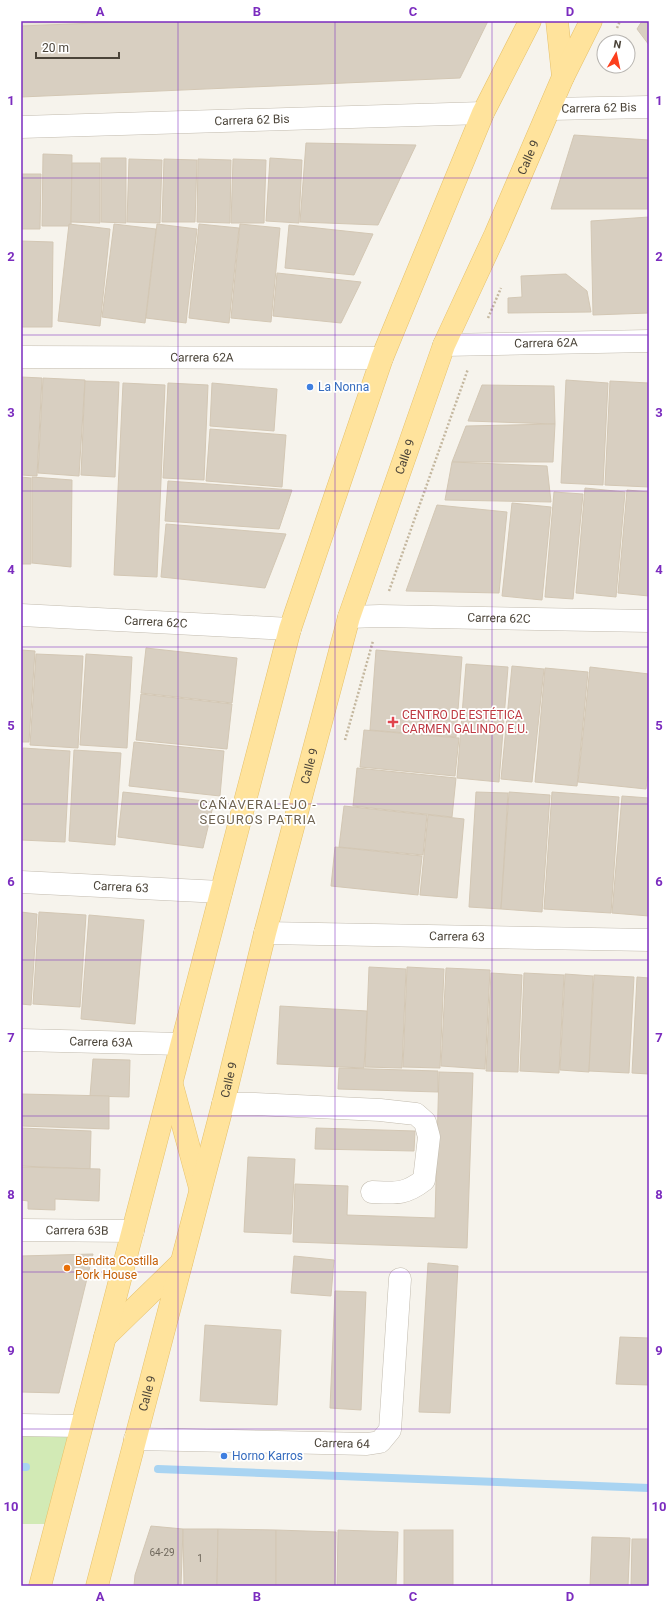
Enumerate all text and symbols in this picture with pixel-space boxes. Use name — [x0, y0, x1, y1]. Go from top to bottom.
text: A — [96, 4, 105, 19]
text: B — [253, 4, 261, 19]
text: C — [409, 4, 418, 19]
text: D — [566, 4, 574, 19]
scale bar — [36, 34, 119, 60]
north arrow — [596, 34, 636, 74]
text: N — [613, 38, 623, 52]
text: 20 m — [42, 41, 69, 55]
text: 1 — [7, 93, 15, 108]
text: 1 — [655, 93, 663, 108]
street label: Carrera 62 Bis — [561, 100, 637, 116]
street label: Carrera 62 Bis — [214, 112, 290, 128]
street label: Calle 9 — [515, 138, 542, 177]
text: 2 — [7, 249, 15, 264]
text: 2 — [655, 249, 663, 264]
street label: Carrera 62A — [514, 335, 578, 351]
street label: Carrera 62A — [170, 350, 234, 365]
place label: La Nonna — [318, 380, 369, 394]
marker: La Nonna — [305, 382, 315, 392]
text: 3 — [7, 405, 15, 420]
text: 3 — [655, 405, 663, 420]
street label: Calle 9 — [392, 437, 418, 476]
text: 4 — [7, 562, 15, 577]
text: 4 — [655, 562, 663, 577]
street label: Carrera 62C — [467, 611, 531, 626]
street label: Carrera 62C — [124, 613, 188, 631]
place label: CENTRO DE ESTÉTICA CARMEN GALINDO E.U. — [402, 707, 528, 736]
marker: CENTRO DE ESTÉTICA CARMEN GALINDO E.U. — [387, 716, 399, 728]
text: 5 — [7, 718, 15, 733]
text: 5 — [655, 718, 663, 733]
street label: Calle 9 — [298, 747, 321, 785]
district label: CAÑAVERALEJO - SEGUROS PATRIA — [199, 796, 317, 827]
text: 6 — [7, 874, 15, 889]
text: 6 — [655, 874, 663, 889]
street label: Carrera 63 — [93, 879, 149, 895]
street label: Carrera 63 — [429, 929, 485, 944]
text: 7 — [7, 1030, 15, 1045]
text: 7 — [655, 1030, 663, 1045]
street label: Carrera 63A — [69, 1034, 133, 1050]
street label: Calle 9 — [218, 1061, 240, 1099]
text: 8 — [7, 1187, 15, 1202]
text: 8 — [655, 1187, 663, 1202]
street label: Carrera 63B — [45, 1223, 109, 1238]
place label: Bendita Costilla Pork House — [75, 1254, 159, 1282]
marker: Bendita Costilla Pork House — [62, 1263, 72, 1273]
text: 9 — [7, 1343, 15, 1358]
text: 9 — [655, 1343, 663, 1358]
street label: Calle 9 — [136, 1374, 159, 1413]
street label: Carrera 64 — [314, 1436, 370, 1451]
place label: Horno Karros — [232, 1449, 303, 1463]
marker: Horno Karros — [219, 1451, 229, 1461]
text: 10 — [4, 1499, 18, 1514]
text: 10 — [652, 1499, 666, 1514]
house number: 64-29 — [149, 1547, 175, 1558]
house number: 1 — [197, 1553, 203, 1564]
text: A — [96, 1589, 105, 1604]
text: B — [253, 1589, 261, 1604]
text: C — [409, 1589, 418, 1604]
text: D — [566, 1589, 574, 1604]

